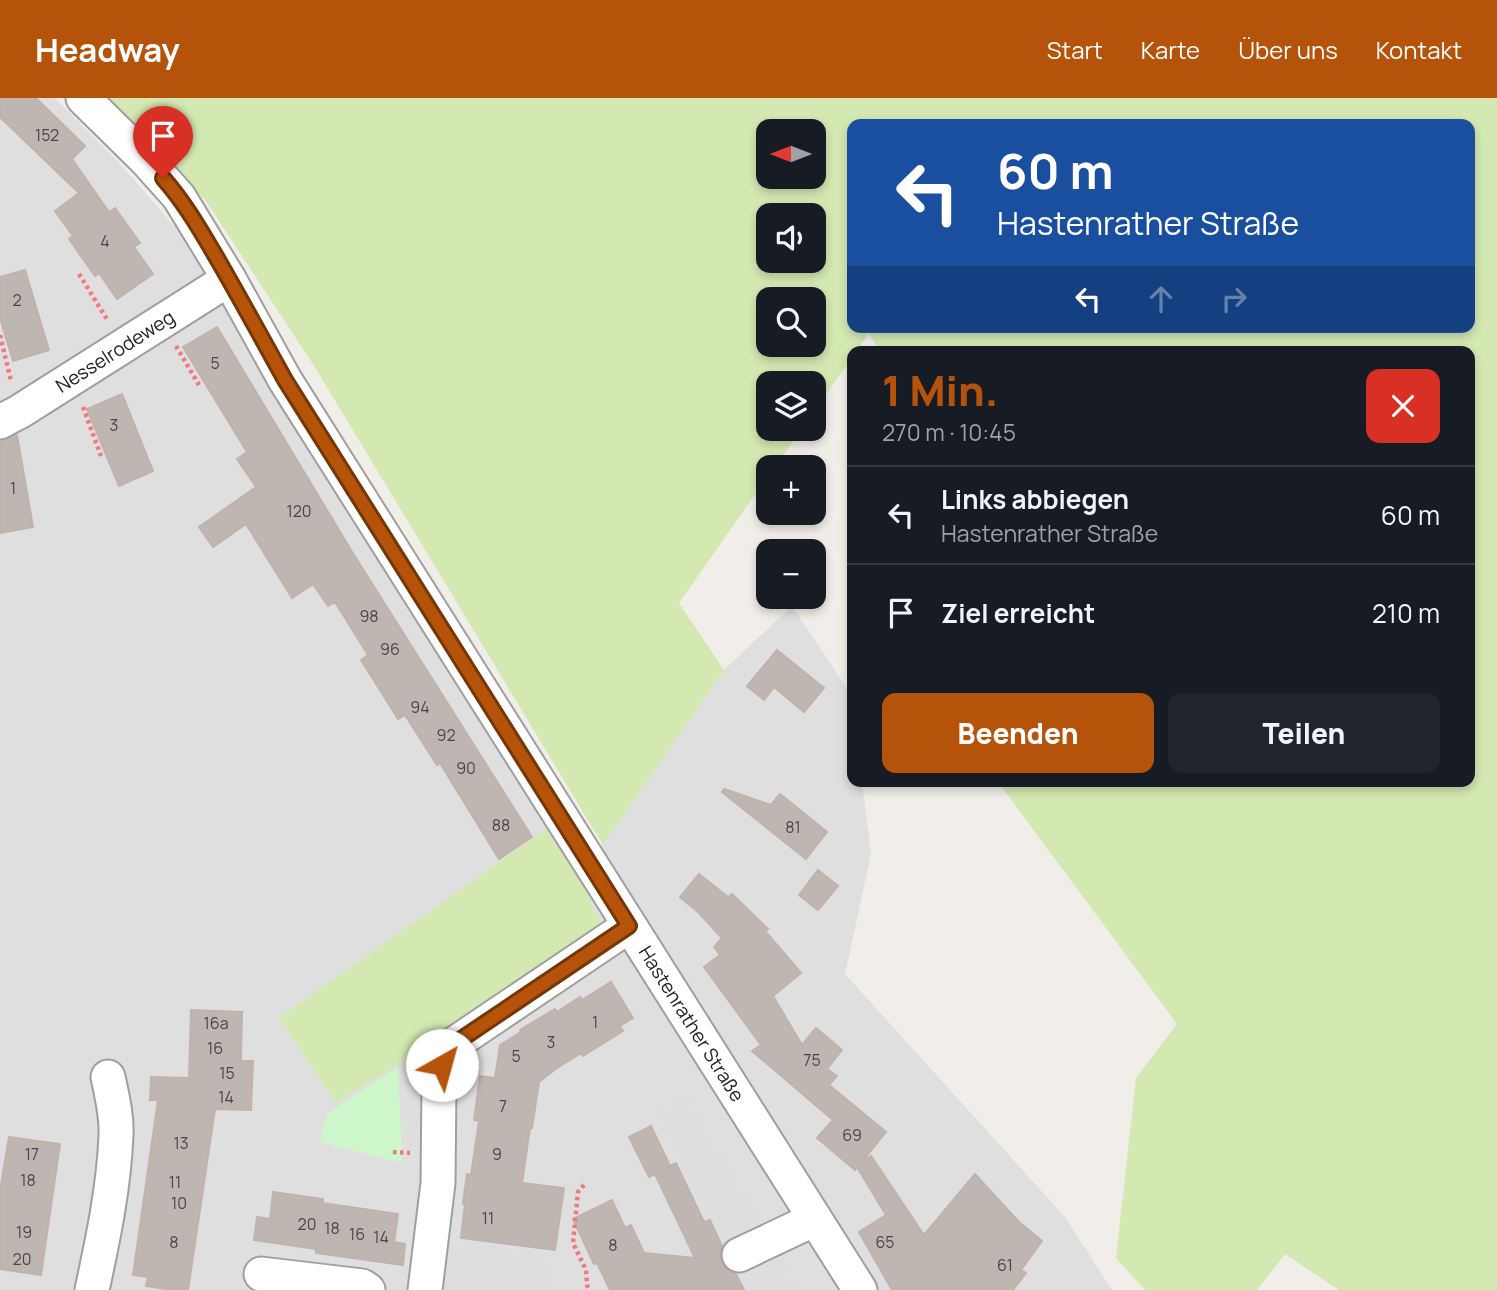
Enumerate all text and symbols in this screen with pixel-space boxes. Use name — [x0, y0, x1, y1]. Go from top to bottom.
text: Headway — [35, 27, 180, 72]
text: Start — [1047, 33, 1103, 66]
text: Karte — [1141, 33, 1200, 66]
text: Über uns — [1238, 33, 1338, 66]
text: Kontakt — [1376, 33, 1462, 66]
pin — [133, 106, 193, 178]
icon: arrive — [144, 117, 182, 155]
north arrow — [756, 119, 826, 189]
map controls — [756, 119, 826, 609]
house number: 152 — [35, 124, 59, 146]
text: 60 m — [997, 137, 1114, 204]
icon: left — [882, 147, 973, 238]
text: Hastenrather Straße — [997, 201, 1299, 245]
button: sound — [756, 203, 826, 273]
house number: 4 — [100, 230, 110, 252]
icon: left — [1069, 280, 1107, 318]
icon: ahead — [1142, 280, 1180, 318]
icon: right — [1215, 280, 1253, 318]
button: search — [756, 287, 826, 357]
house number: 2 — [12, 289, 22, 311]
street label: Nesselrodeweg — [50, 304, 179, 399]
house number: 5 — [210, 352, 220, 374]
text: 1 Min. — [882, 361, 998, 419]
button: close — [1366, 369, 1440, 443]
button: layers — [756, 371, 826, 441]
house number: 3 — [110, 414, 118, 436]
text: 270 m · 10:45 — [882, 416, 1016, 448]
button: + — [756, 455, 826, 525]
house number: 1 — [10, 477, 16, 499]
text: Links abbiegen — [941, 481, 1129, 517]
icon: left — [882, 496, 920, 534]
text: 60 m — [1381, 497, 1440, 533]
house number: 120 — [286, 500, 312, 522]
text: Hastenrather Straße — [941, 517, 1158, 549]
button: − — [756, 539, 826, 609]
icon: arrive — [882, 594, 920, 632]
text: Ziel erreicht — [941, 595, 1095, 631]
text: 210 m — [1372, 595, 1440, 631]
house number: 98 — [359, 605, 379, 627]
house number: 96 — [380, 638, 400, 660]
button: Beenden — [882, 693, 1154, 773]
button: Teilen — [1168, 693, 1440, 773]
house number: 94 — [410, 696, 430, 718]
house number: 92 — [436, 724, 456, 746]
house number: 90 — [456, 757, 476, 779]
house number: 88 — [492, 814, 510, 836]
house number: 81 — [785, 816, 801, 838]
street label: Hastenrather Straße — [633, 941, 751, 1107]
house number: 1 — [592, 1011, 598, 1033]
house number: 16a — [203, 1012, 229, 1034]
position arrow — [405, 1028, 479, 1102]
house number: 3 — [547, 1031, 555, 1053]
house number: 16 — [207, 1037, 223, 1059]
house number: 5 — [511, 1045, 521, 1067]
house number: 75 — [803, 1049, 821, 1071]
house number: 15 — [219, 1062, 235, 1084]
house number: 14 — [218, 1086, 234, 1108]
house number: 7 — [499, 1095, 507, 1117]
house number: 69 — [842, 1124, 862, 1146]
house number: 13 — [173, 1132, 189, 1154]
house number: 17 — [25, 1143, 39, 1165]
house number: 9 — [492, 1143, 502, 1165]
house number: 18 — [20, 1169, 36, 1191]
house number: 11 — [169, 1171, 181, 1193]
house number: 10 — [171, 1192, 187, 1214]
house number: 11 — [482, 1207, 494, 1229]
house number: 20 — [298, 1213, 316, 1235]
house number: 18 — [324, 1217, 340, 1239]
house number: 19 — [16, 1221, 32, 1243]
house number: 16 — [349, 1223, 365, 1245]
house number: 14 — [373, 1226, 389, 1248]
house number: 8 — [169, 1231, 179, 1253]
house number: 65 — [875, 1231, 895, 1253]
house number: 8 — [608, 1234, 618, 1256]
house number: 20 — [13, 1248, 31, 1270]
house number: 61 — [997, 1254, 1013, 1276]

